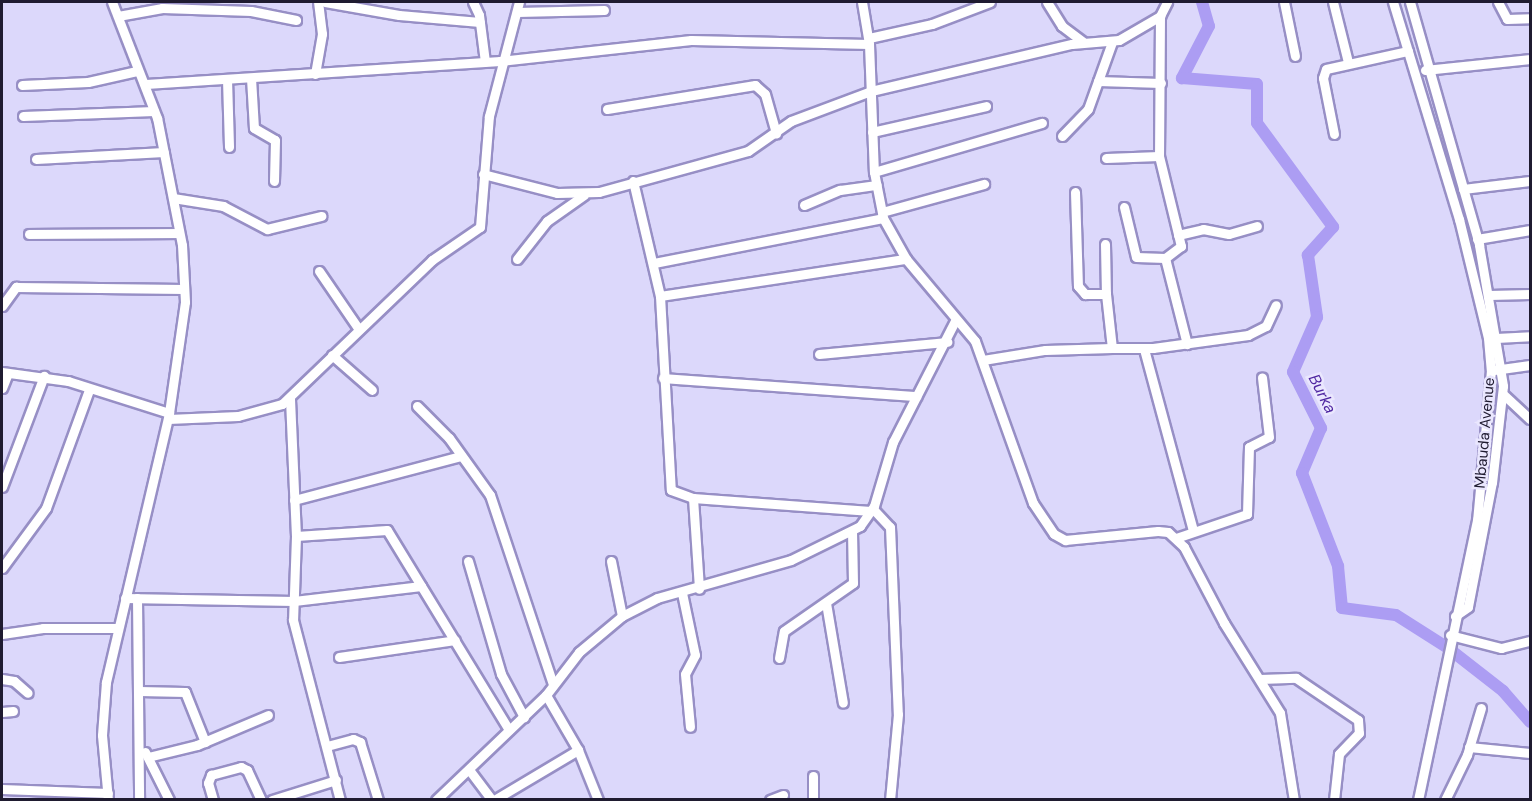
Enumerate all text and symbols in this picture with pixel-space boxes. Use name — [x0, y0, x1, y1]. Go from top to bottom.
water label: Burka — [1304, 371, 1340, 417]
street label: Mbauda Avenue — [1471, 377, 1499, 489]

